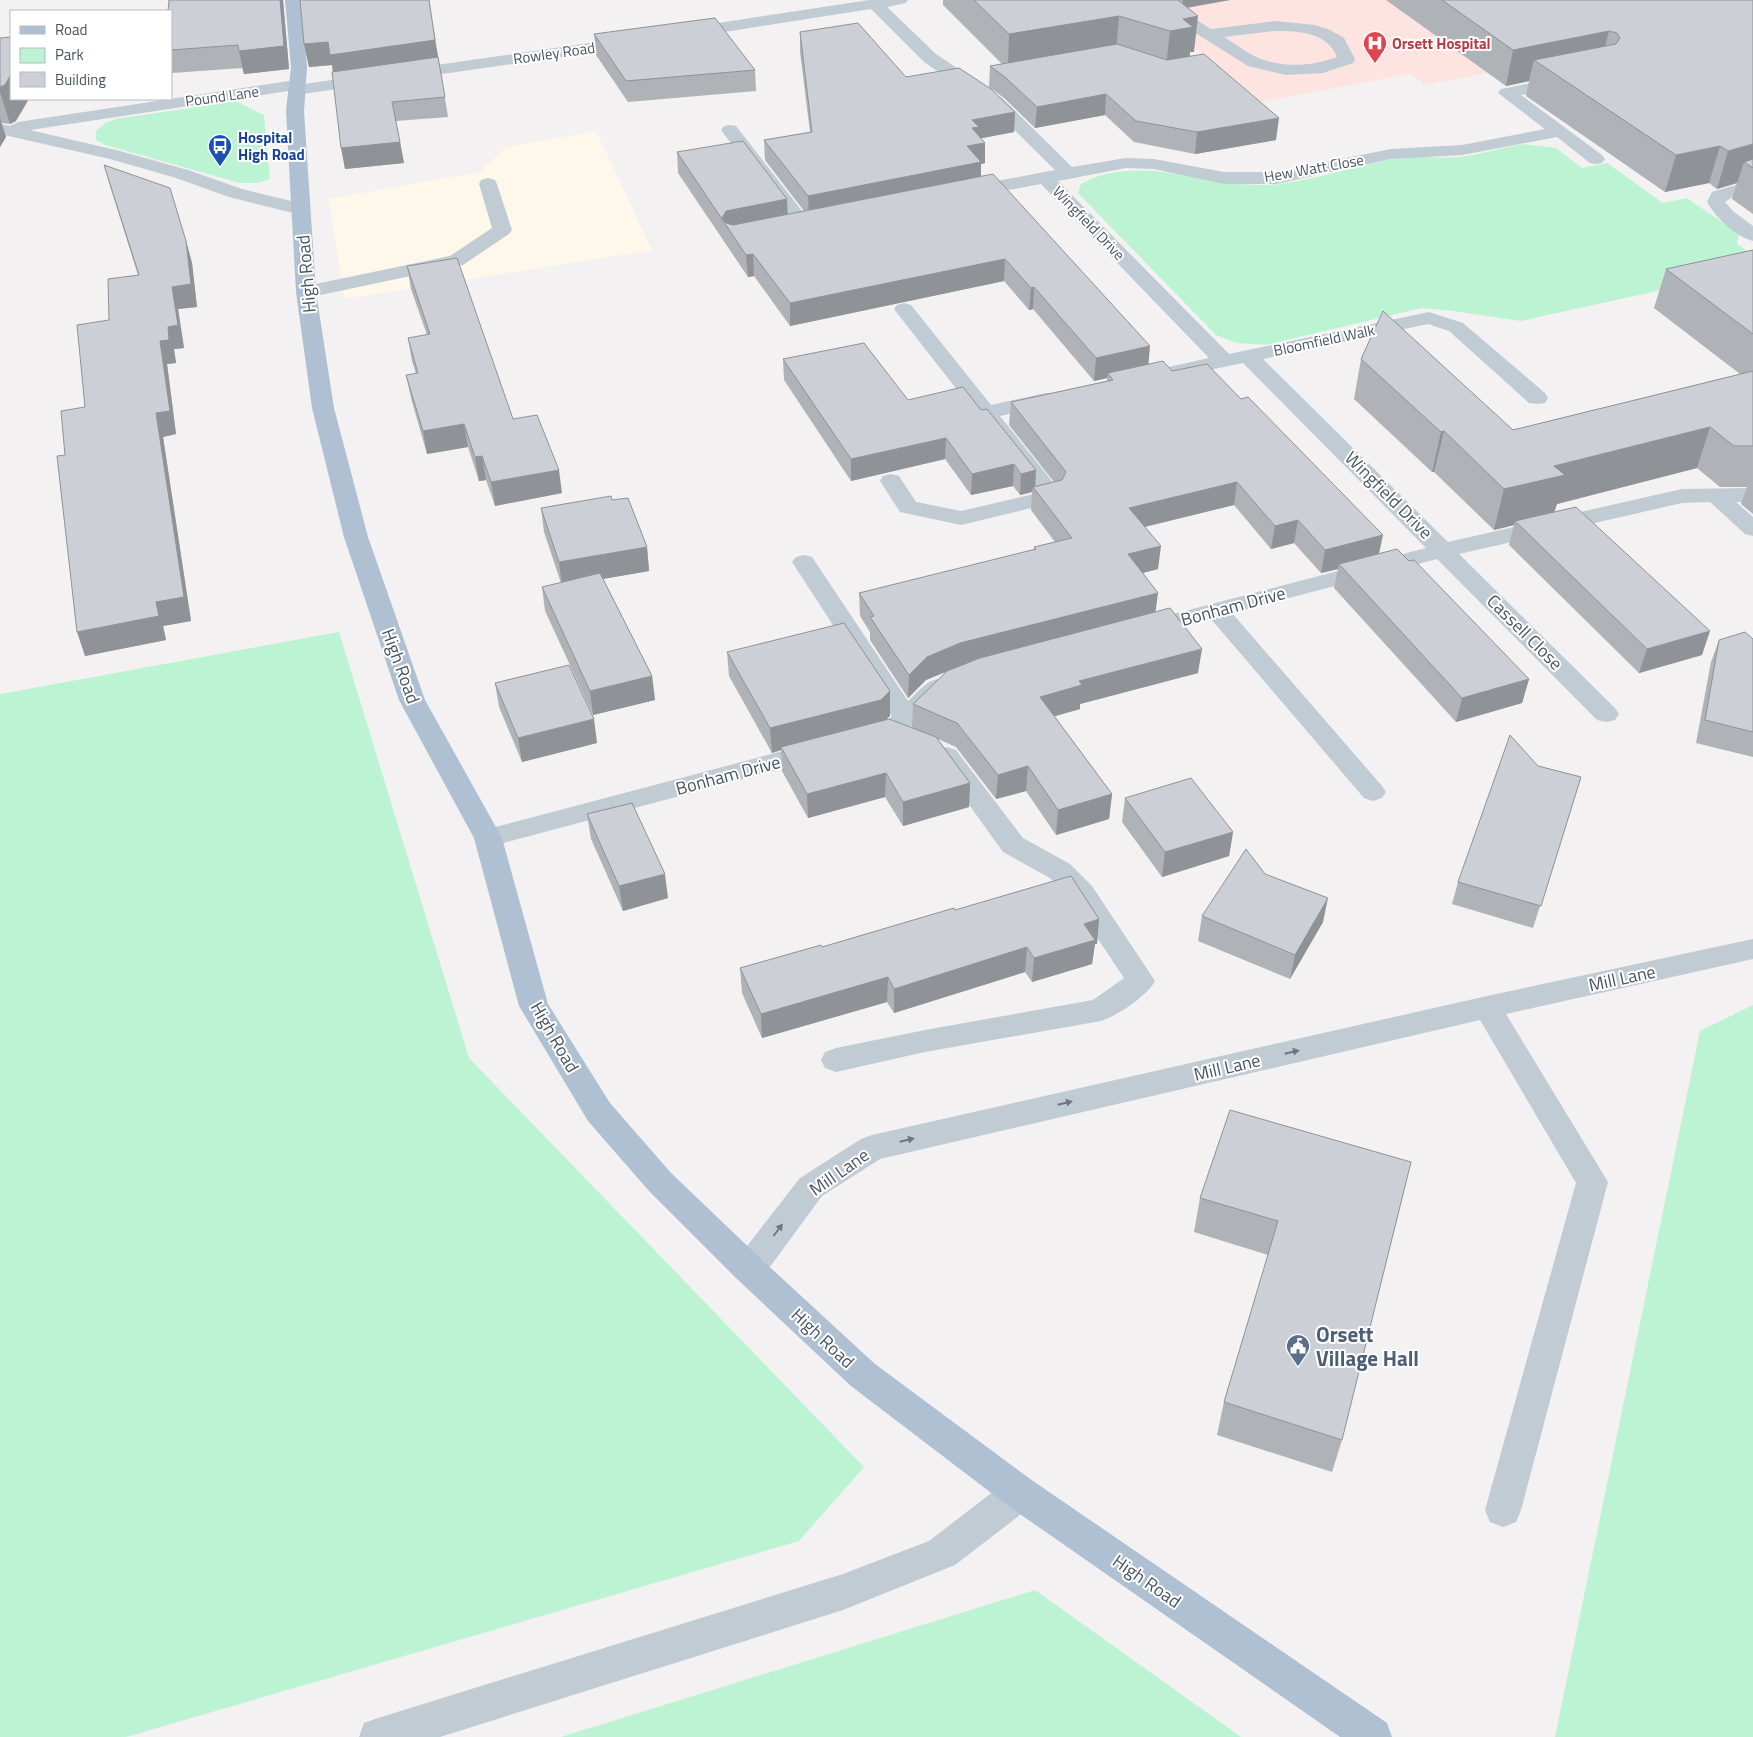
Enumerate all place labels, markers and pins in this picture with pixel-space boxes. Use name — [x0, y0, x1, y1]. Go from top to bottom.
hospital icon: Orsett Hospital — [1362, 30, 1388, 64]
place label: Orsett Hospital — [1392, 32, 1491, 55]
place label: Hospital High Road — [238, 126, 305, 166]
bus stop icon: Hospital High Road — [207, 133, 233, 167]
place label: Orsett Village Hall — [1316, 1318, 1419, 1374]
public building icon: Orsett Village Hall — [1285, 1333, 1311, 1367]

